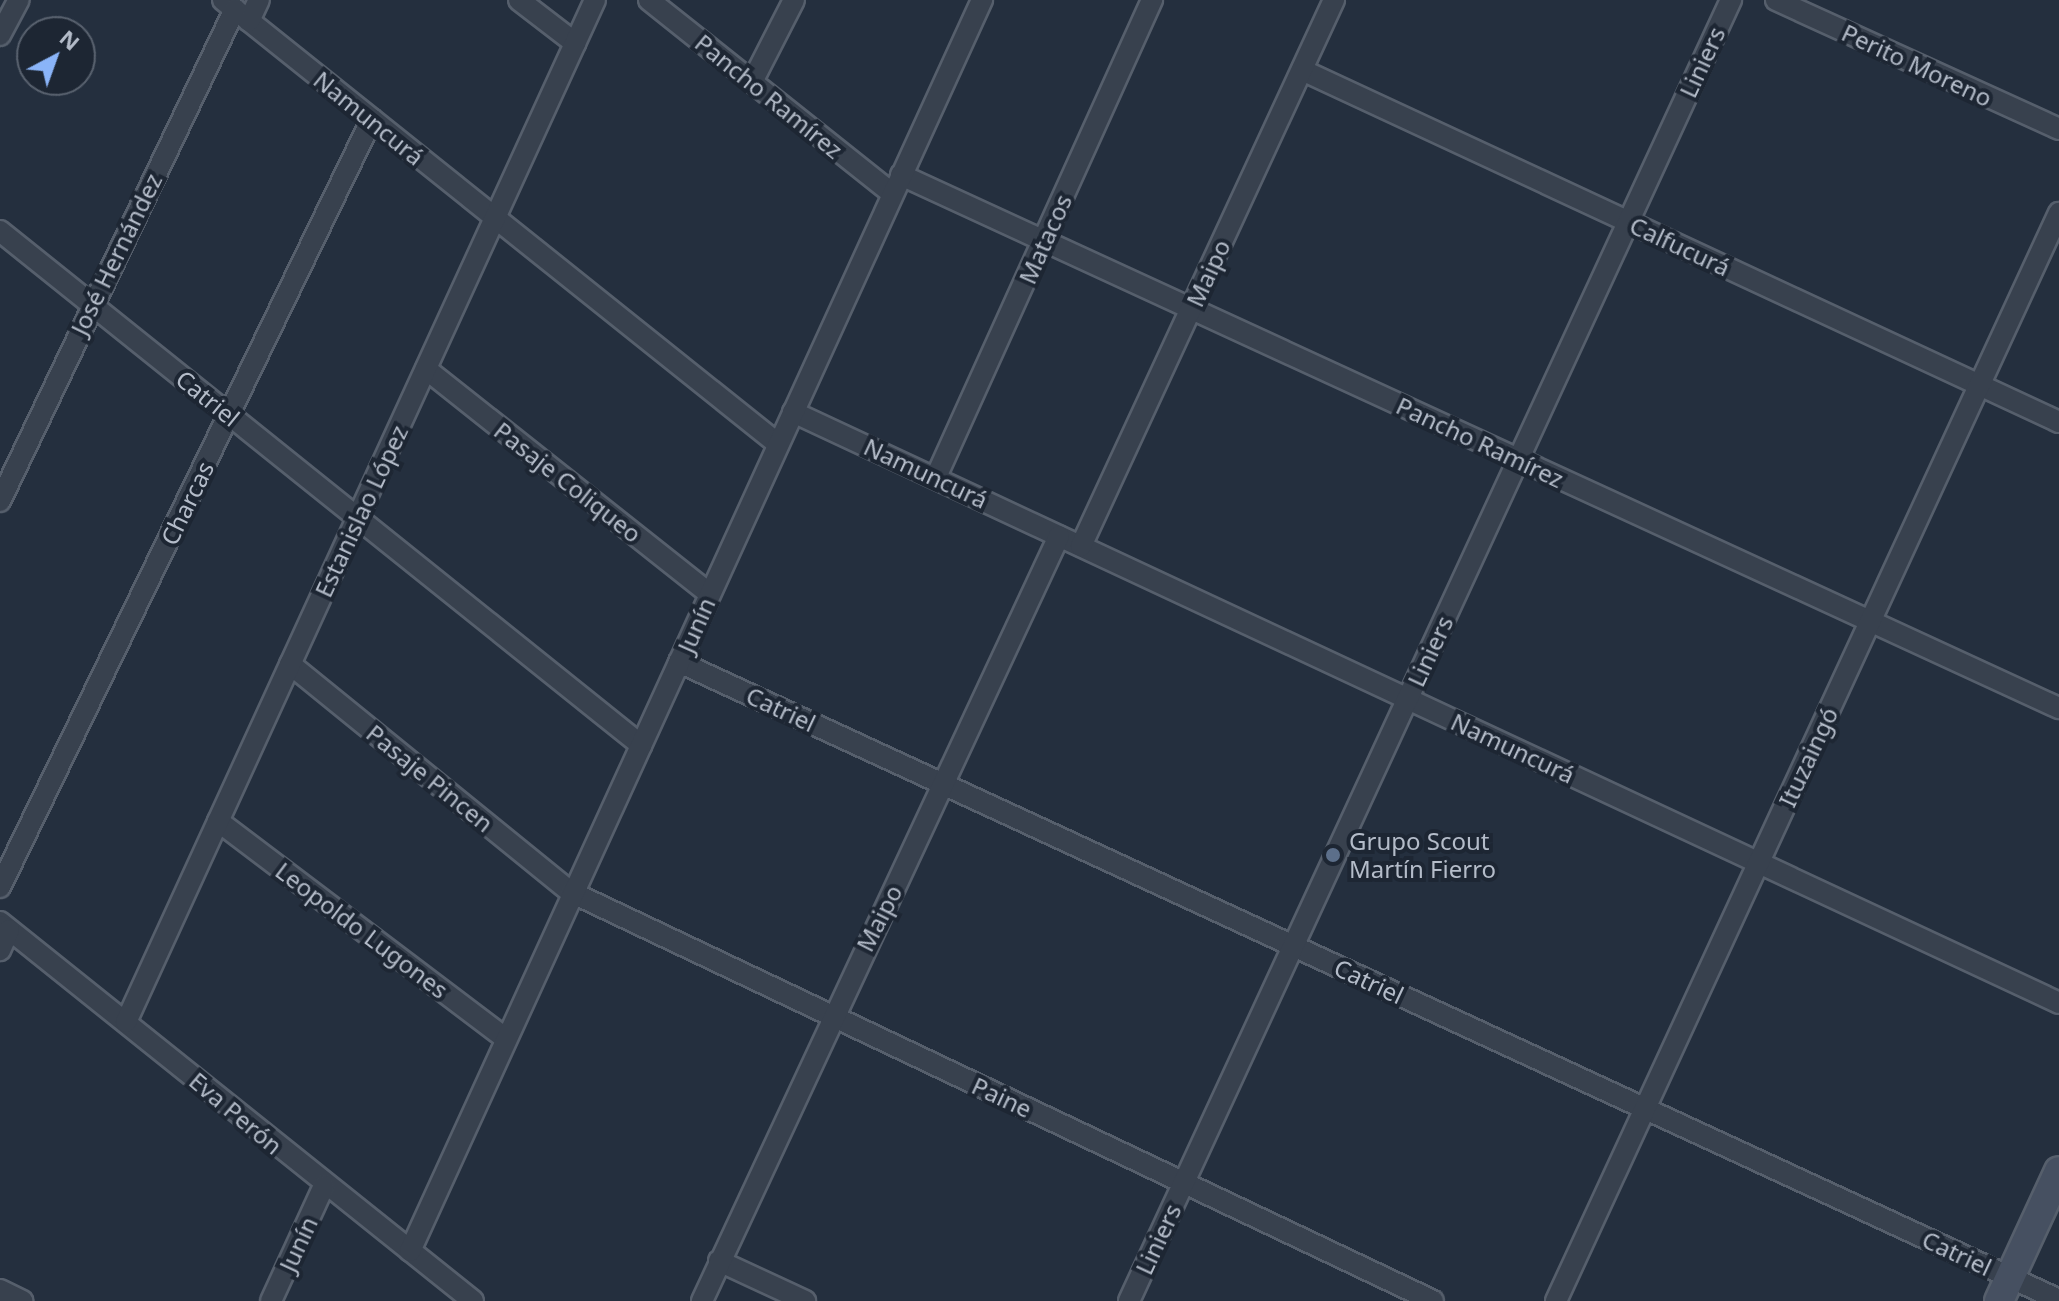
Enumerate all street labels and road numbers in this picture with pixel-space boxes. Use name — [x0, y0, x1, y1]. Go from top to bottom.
street label: Perito Moreno — [1837, 18, 1997, 112]
street label: Liniers — [1673, 22, 1731, 102]
street label: Pancho Ramírez — [690, 28, 848, 164]
street label: Namuncurá — [308, 65, 430, 171]
street label: José Hernández — [64, 169, 168, 339]
street label: Matacos — [1013, 190, 1077, 288]
street label: Calfucurá — [1625, 210, 1735, 282]
street label: Maipo — [1180, 235, 1236, 311]
street label: Catriel — [171, 364, 245, 432]
street label: Pancho Ramírez — [1392, 391, 1568, 493]
street label: Pasaje Coliqueo — [489, 416, 647, 548]
street label: Estanislao López — [309, 420, 413, 602]
street label: Namuncurá — [860, 432, 992, 514]
street label: Charcas — [154, 457, 220, 549]
street label: Junín — [671, 593, 721, 657]
street label: Liniers — [1401, 611, 1459, 691]
street label: Catriel — [742, 680, 820, 738]
street label: Ituzaingó — [1772, 703, 1844, 811]
street label: Namuncurá — [1447, 707, 1579, 789]
street label: Pasaje Pincen — [361, 718, 499, 838]
street label: Leopoldo Lugones — [270, 856, 454, 1004]
street label: Maipo — [850, 880, 908, 956]
street label: Catriel — [1330, 952, 1408, 1010]
street label: Eva Perón — [184, 1066, 288, 1160]
street label: Paine — [968, 1071, 1036, 1123]
street label: Liniers — [1129, 1199, 1187, 1279]
street label: Junín — [273, 1212, 323, 1276]
street label: Catriel — [1918, 1224, 1996, 1282]

